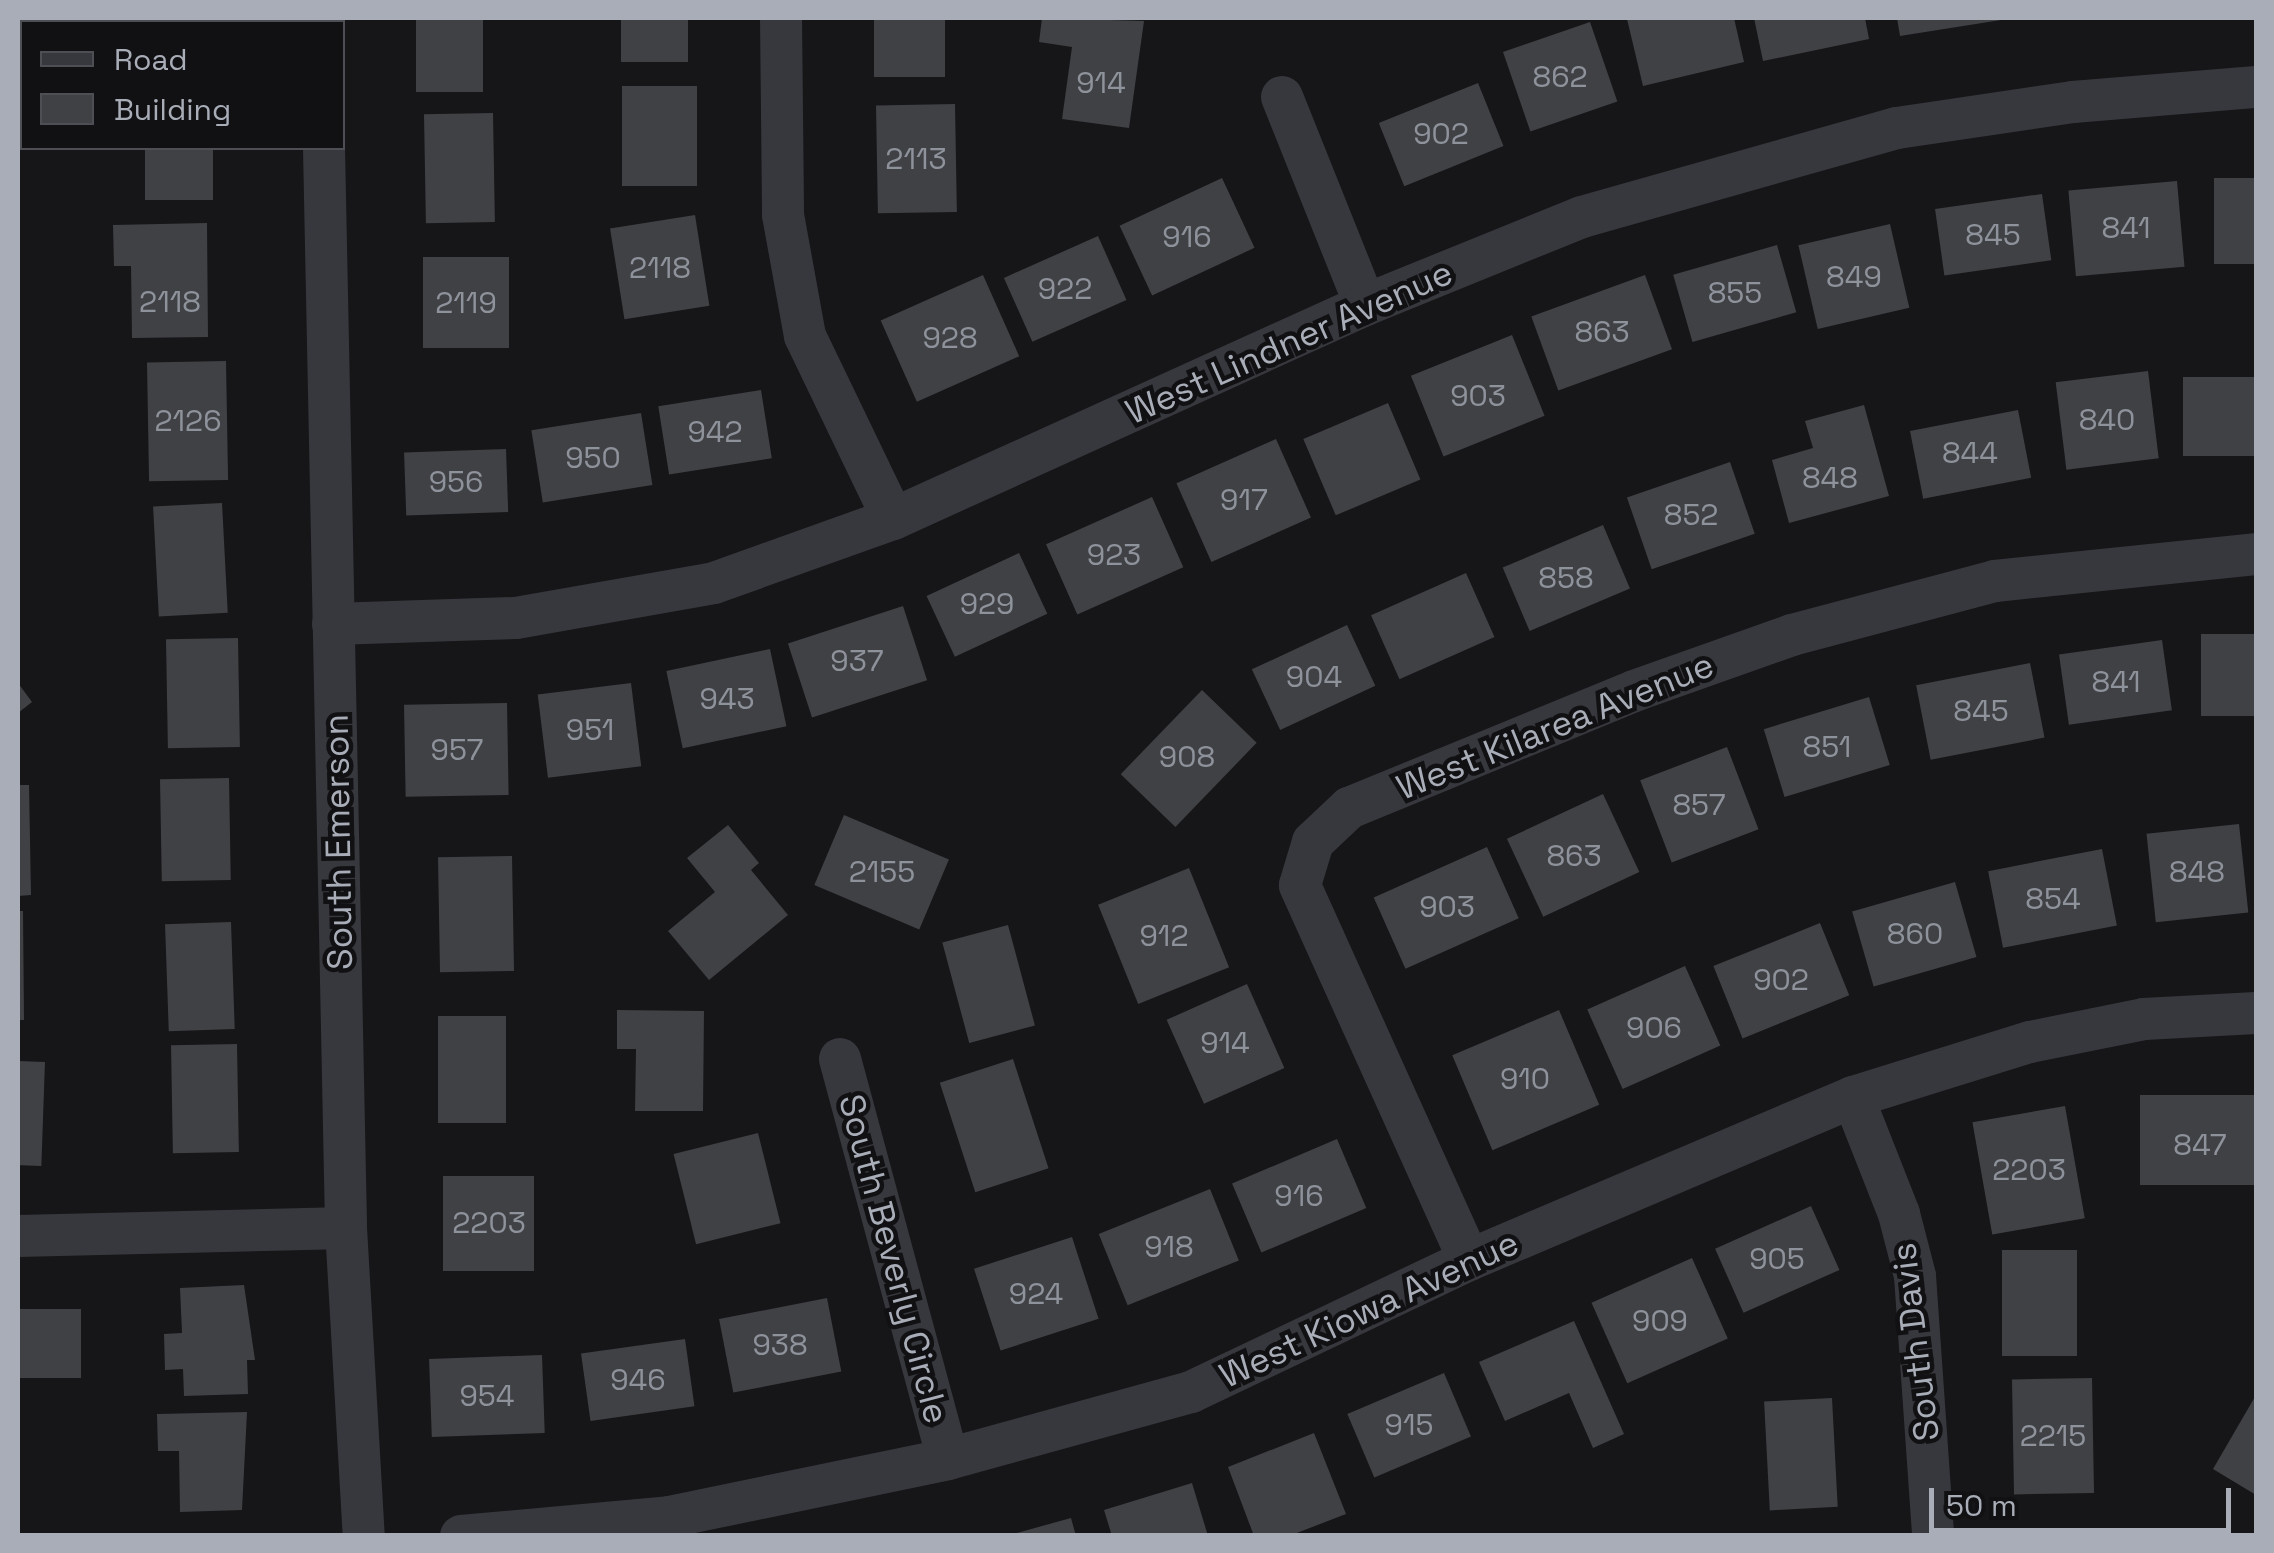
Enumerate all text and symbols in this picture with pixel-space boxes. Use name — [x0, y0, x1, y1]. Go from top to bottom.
legend — [20, 20, 345, 150]
text: Road — [114, 40, 188, 79]
house number: 862 — [1532, 59, 1588, 95]
house number: 914 — [1076, 65, 1126, 101]
text: Building — [114, 90, 231, 129]
house number: 902 — [1413, 116, 1469, 152]
house number: 2113 — [885, 141, 947, 177]
house number: 841 — [2101, 210, 2151, 246]
house number: 845 — [1965, 217, 2021, 253]
house number: 916 — [1162, 219, 1212, 255]
house number: 2118 — [629, 250, 691, 286]
street label: West Lindner Avenue — [1119, 251, 1459, 433]
house number: 849 — [1826, 259, 1882, 295]
house number: 922 — [1038, 271, 1092, 307]
house number: 855 — [1708, 275, 1762, 311]
house number: 2118 — [139, 284, 201, 320]
house number: 2119 — [435, 285, 497, 321]
house number: 863 — [1574, 314, 1630, 350]
house number: 928 — [922, 320, 978, 356]
house number: 903 — [1450, 378, 1506, 414]
house number: 840 — [2079, 402, 2135, 438]
house number: 2126 — [154, 403, 222, 439]
house number: 942 — [687, 414, 743, 450]
house number: 844 — [1942, 435, 1998, 471]
house number: 950 — [565, 440, 621, 476]
house number: 848 — [1802, 460, 1858, 496]
house number: 956 — [429, 464, 483, 500]
house number: 917 — [1220, 482, 1268, 518]
house number: 852 — [1664, 497, 1718, 533]
house number: 923 — [1087, 537, 1141, 573]
house number: 858 — [1538, 560, 1594, 596]
house number: 929 — [960, 586, 1014, 622]
house number: 937 — [830, 643, 884, 679]
street label: West Kilarea Avenue — [1390, 643, 1720, 809]
house number: 904 — [1286, 659, 1342, 695]
house number: 841 — [2091, 664, 2141, 700]
house number: 943 — [699, 681, 755, 717]
house number: 845 — [1953, 693, 2009, 729]
house number: 951 — [566, 712, 614, 748]
street label: South Emerson — [315, 714, 361, 970]
house number: 851 — [1803, 729, 1851, 765]
house number: 957 — [431, 732, 483, 768]
house number: 908 — [1159, 739, 1215, 775]
house number: 857 — [1672, 787, 1726, 823]
house number: 863 — [1546, 838, 1602, 874]
house number: 2155 — [849, 854, 915, 890]
house number: 848 — [2169, 854, 2225, 890]
house number: 854 — [2025, 881, 2081, 917]
house number: 903 — [1419, 889, 1475, 925]
house number: 860 — [1887, 916, 1943, 952]
house number: 912 — [1140, 918, 1188, 954]
house number: 902 — [1753, 962, 1809, 998]
house number: 906 — [1626, 1010, 1682, 1046]
house number: 914 — [1200, 1025, 1250, 1061]
house number: 910 — [1500, 1061, 1550, 1097]
street label: South Beverly Circle — [830, 1090, 958, 1428]
house number: 847 — [2173, 1127, 2227, 1163]
house number: 2203 — [1992, 1152, 2066, 1188]
house number: 916 — [1274, 1178, 1324, 1214]
house number: 2203 — [452, 1205, 526, 1241]
street label: West Kiowa Avenue — [1213, 1221, 1525, 1397]
house number: 918 — [1144, 1229, 1194, 1265]
house number: 905 — [1749, 1241, 1805, 1277]
street label: South Davis — [1882, 1241, 1948, 1443]
house number: 924 — [1009, 1276, 1063, 1312]
house number: 909 — [1632, 1303, 1688, 1339]
house number: 938 — [752, 1327, 808, 1363]
house number: 946 — [610, 1362, 666, 1398]
house number: 954 — [459, 1378, 515, 1414]
house number: 915 — [1385, 1407, 1433, 1443]
house number: 2215 — [2020, 1418, 2086, 1454]
scale bar — [1934, 1468, 2236, 1530]
text: 50 m — [1946, 1486, 2017, 1525]

